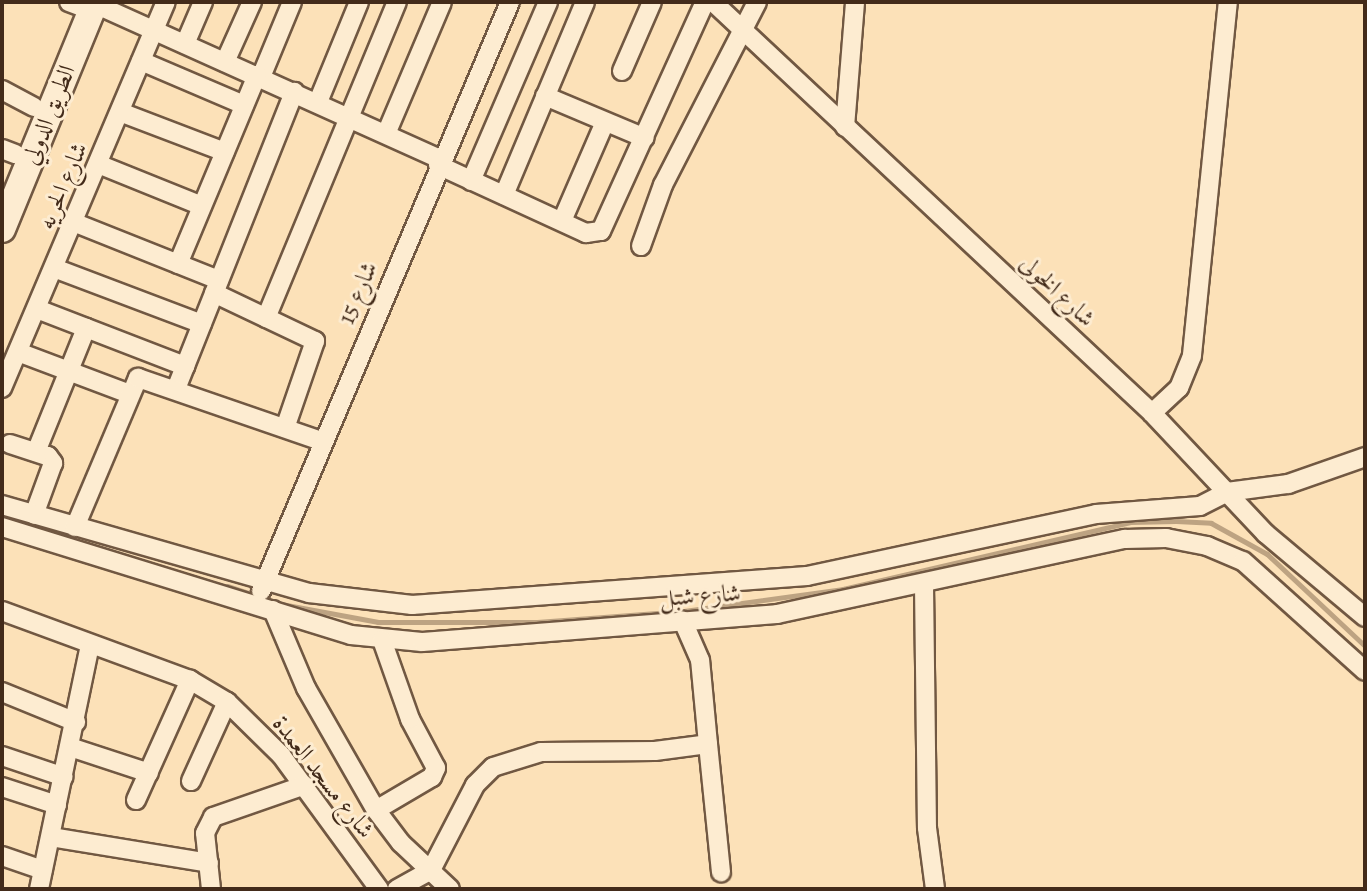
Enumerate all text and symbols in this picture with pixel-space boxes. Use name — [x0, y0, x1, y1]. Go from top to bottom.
street label: الطريق الدولي — [16, 61, 82, 169]
street label: شارع الحريه — [32, 138, 94, 234]
street label: شارع الخولى — [1013, 249, 1101, 333]
street label: شارع 15 — [332, 257, 384, 329]
street label: شارع شبل — [658, 579, 742, 613]
street label: شارع مسجد العمدة — [266, 710, 380, 844]

